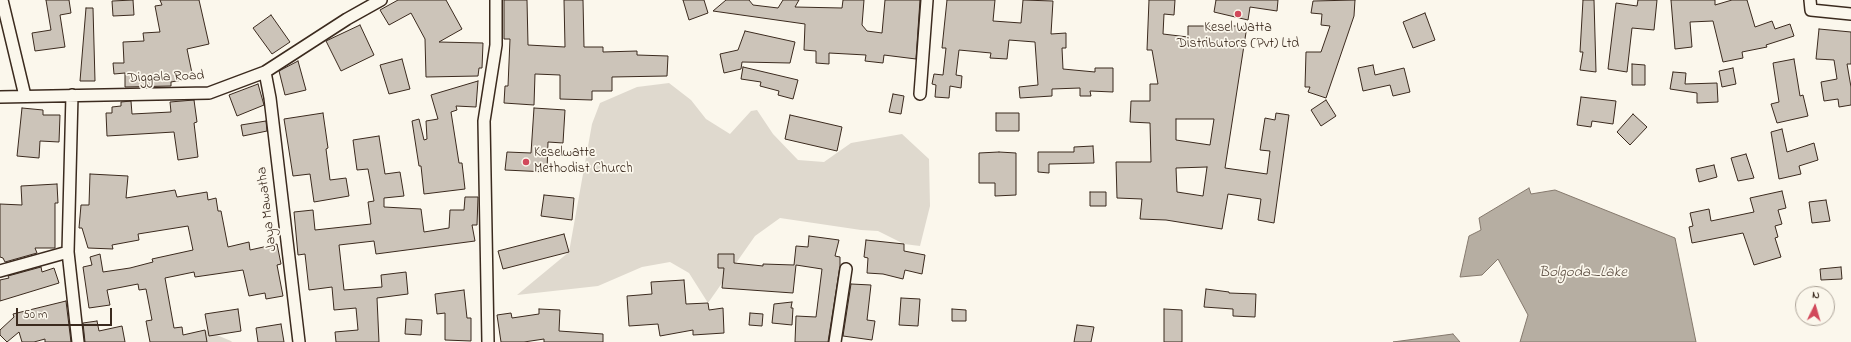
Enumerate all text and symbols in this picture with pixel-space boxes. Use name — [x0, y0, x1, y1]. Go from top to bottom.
marker: Kesel Watta Distributors (Pvt) Ltd — [1233, 9, 1243, 19]
place label: Kesel Watta Distributors (Pvt) Ltd — [1177, 21, 1299, 54]
street label: Diggala Road — [127, 68, 205, 88]
place label: Keselwatte Methodist Church — [534, 146, 633, 178]
marker: Keselwatte Methodist Church — [521, 157, 531, 167]
street label: Jaya Mawatha — [254, 166, 282, 252]
water label: Bolgoda_Lake — [1539, 265, 1627, 283]
north arrow — [1795, 286, 1835, 326]
text: N — [1812, 287, 1820, 303]
scale bar — [18, 300, 114, 326]
text: 50 m — [23, 306, 47, 324]

